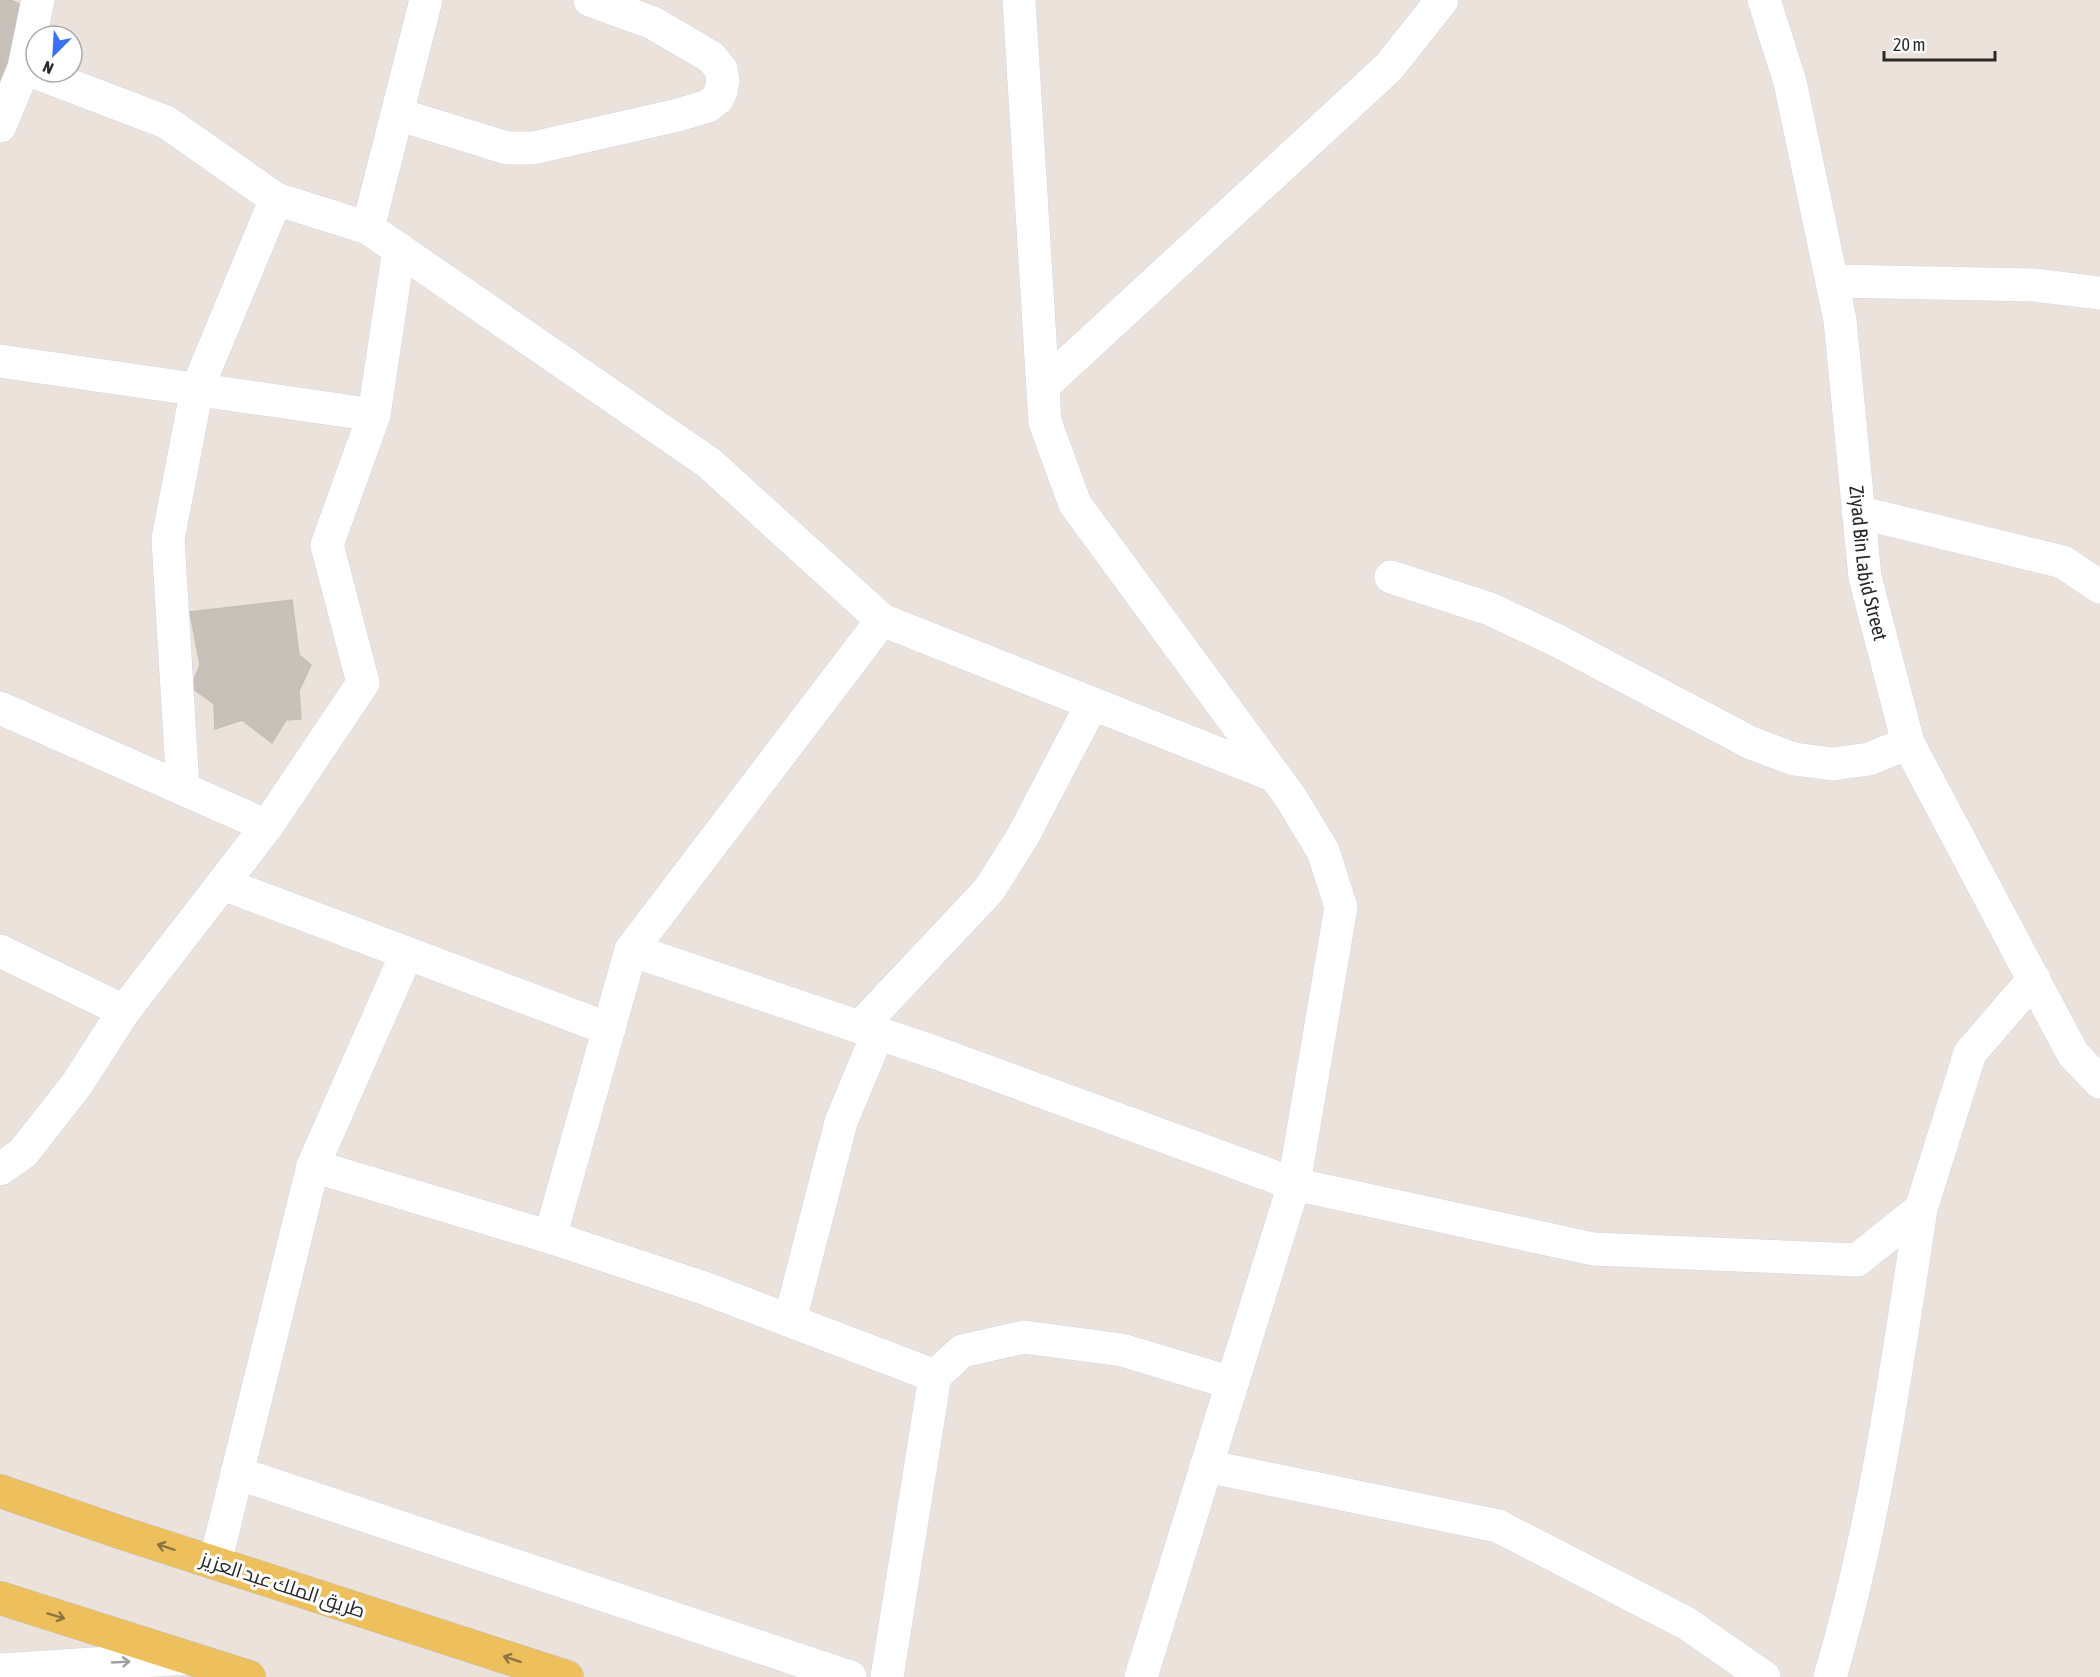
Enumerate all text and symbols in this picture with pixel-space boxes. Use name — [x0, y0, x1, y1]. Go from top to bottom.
north arrow — [24, 24, 84, 84]
scale bar — [1884, 24, 1995, 62]
text: 20 m — [1893, 34, 1925, 55]
text: N — [40, 58, 56, 78]
street label: Ziyad Bin Labid Street — [1845, 484, 1893, 643]
one-way arrow — [157, 1541, 176, 1552]
street label: طريق الملك عبد العزيز — [196, 1547, 368, 1624]
one-way arrow — [46, 1611, 65, 1622]
one-way arrow — [503, 1653, 522, 1664]
one-way arrow — [111, 1657, 131, 1668]

